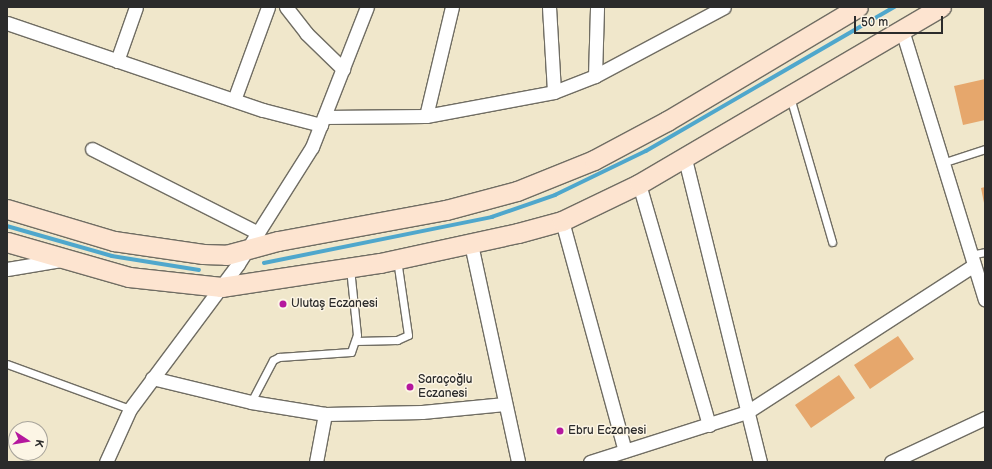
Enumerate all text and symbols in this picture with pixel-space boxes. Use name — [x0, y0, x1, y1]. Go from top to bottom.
scale bar — [856, 8, 945, 34]
text: 50 m — [861, 15, 888, 30]
place label: Ulutaş Eczanesi — [291, 297, 378, 311]
marker: Ulutaş Eczanesi — [278, 299, 288, 309]
place label: Saraçoğlu Eczanesi — [418, 373, 472, 401]
marker: Saraçoğlu Eczanesi — [405, 382, 415, 392]
north arrow — [8, 421, 48, 461]
place label: Ebru Eczanesi — [568, 424, 646, 438]
marker: Ebru Eczanesi — [555, 426, 565, 436]
text: K — [32, 438, 46, 448]

